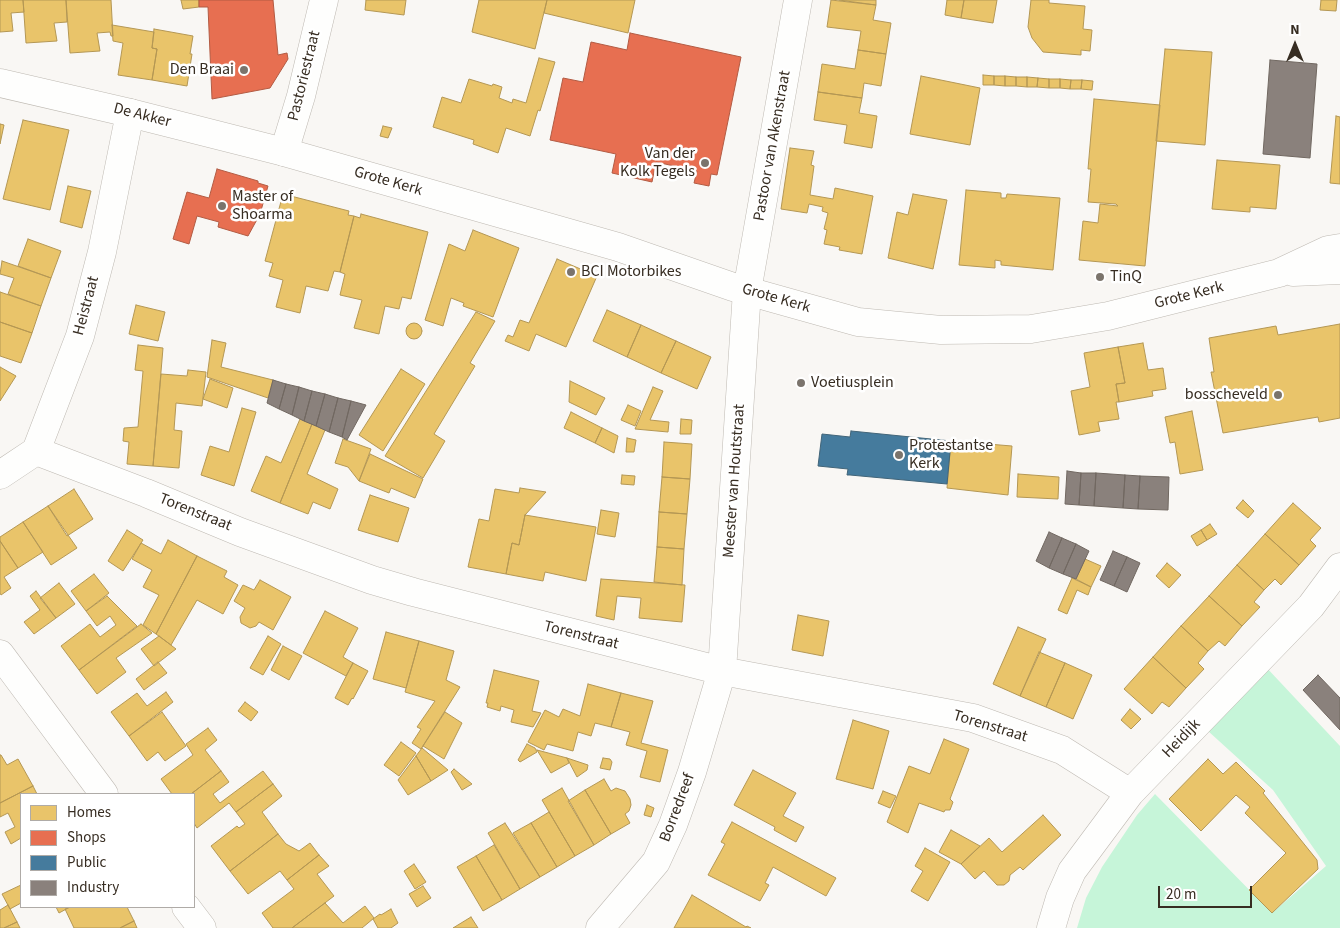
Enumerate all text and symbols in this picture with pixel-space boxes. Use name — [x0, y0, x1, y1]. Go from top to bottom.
north arrow — [1270, 20, 1320, 70]
text: N — [1290, 20, 1300, 40]
street label: Pastoriestraat — [285, 29, 325, 123]
place label: Den Braai — [170, 60, 234, 80]
marker: Den Braai — [238, 64, 250, 76]
street label: Pastoor van Akenstraat — [750, 69, 796, 223]
street label: De Akker — [111, 100, 173, 132]
place label: Van der Kolk Tegels — [620, 144, 695, 182]
marker: Van der Kolk Tegels — [699, 157, 711, 169]
street label: Grote Kerk — [351, 163, 425, 201]
place label: Master of Shoarma — [232, 187, 293, 225]
marker: Master of Shoarma — [216, 200, 228, 212]
place label: BCI Motorbikes — [581, 262, 681, 282]
marker: BCI Motorbikes — [565, 266, 577, 278]
place label: TinQ — [1110, 267, 1142, 287]
marker: TinQ — [1094, 271, 1106, 283]
street label: Heistraat — [70, 274, 104, 338]
street label: Grote Kerk — [1152, 278, 1226, 314]
street label: Grote Kerk — [739, 280, 813, 318]
place label: Voetiusplein — [811, 373, 894, 393]
marker: Voetiusplein — [795, 377, 807, 389]
place label: bosscheveld — [1185, 385, 1268, 405]
marker: bosscheveld — [1272, 389, 1284, 401]
street label: Meester van Houtstraat — [720, 403, 750, 559]
place label: Protestantse Kerk — [909, 436, 993, 474]
marker: Protestantse Kerk — [893, 449, 905, 461]
street label: Torenstraat — [156, 490, 234, 536]
street label: Torenstraat — [542, 617, 620, 655]
street label: Torenstraat — [951, 707, 1029, 747]
street label: Heidijk — [1159, 715, 1205, 763]
street label: Borredreef — [656, 771, 700, 845]
legend — [20, 793, 195, 908]
text: Homes — [67, 802, 111, 823]
text: Shops — [67, 827, 106, 848]
text: Public — [67, 852, 106, 873]
scale bar — [1160, 876, 1254, 908]
text: Industry — [67, 877, 119, 898]
text: 20 m — [1166, 884, 1196, 905]

